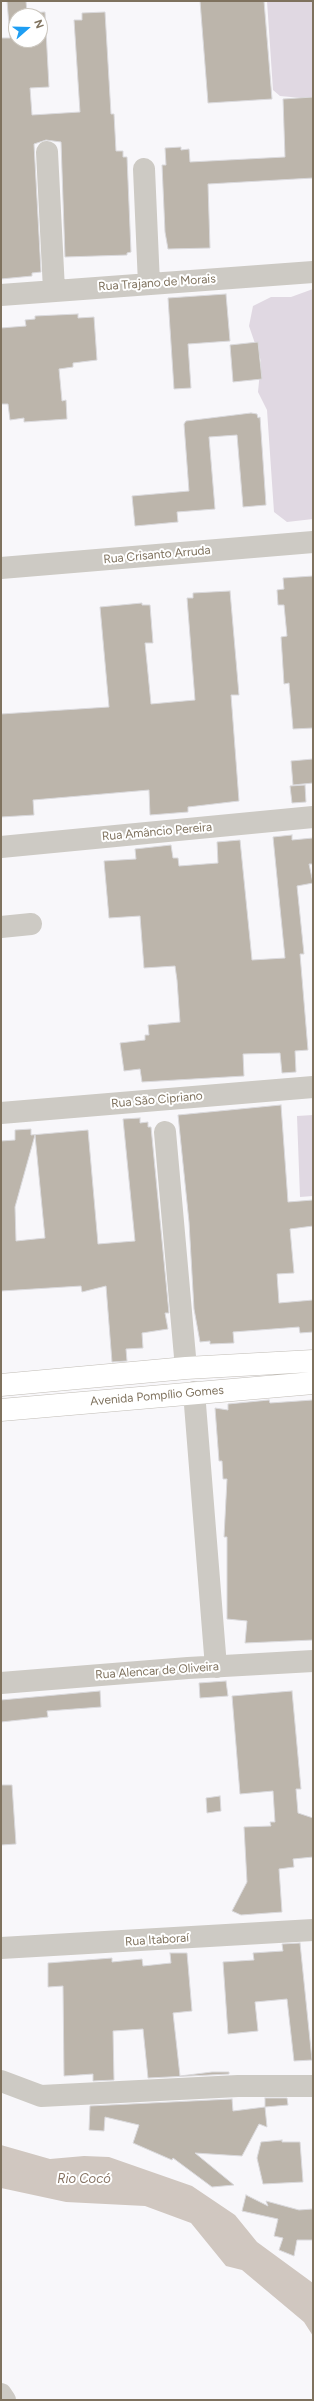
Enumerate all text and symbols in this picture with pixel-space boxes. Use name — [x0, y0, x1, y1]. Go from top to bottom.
north arrow — [8, 8, 48, 48]
text: N — [31, 18, 46, 30]
street label: Rua Trajano de Morais — [98, 272, 216, 294]
street label: Rua Crisanto Arruda — [103, 543, 211, 567]
street label: Rua Amâncio Pereira — [101, 820, 213, 844]
street label: Rua São Cipriano — [111, 1089, 203, 1111]
street label: Avenida Pompílio Gomes — [90, 1383, 224, 1409]
street label: Rua Alencar de Oliveira — [95, 1659, 219, 1683]
street label: Rua Itaboraí — [125, 1931, 189, 1949]
water label: Rio Cocó — [57, 2171, 111, 2187]

